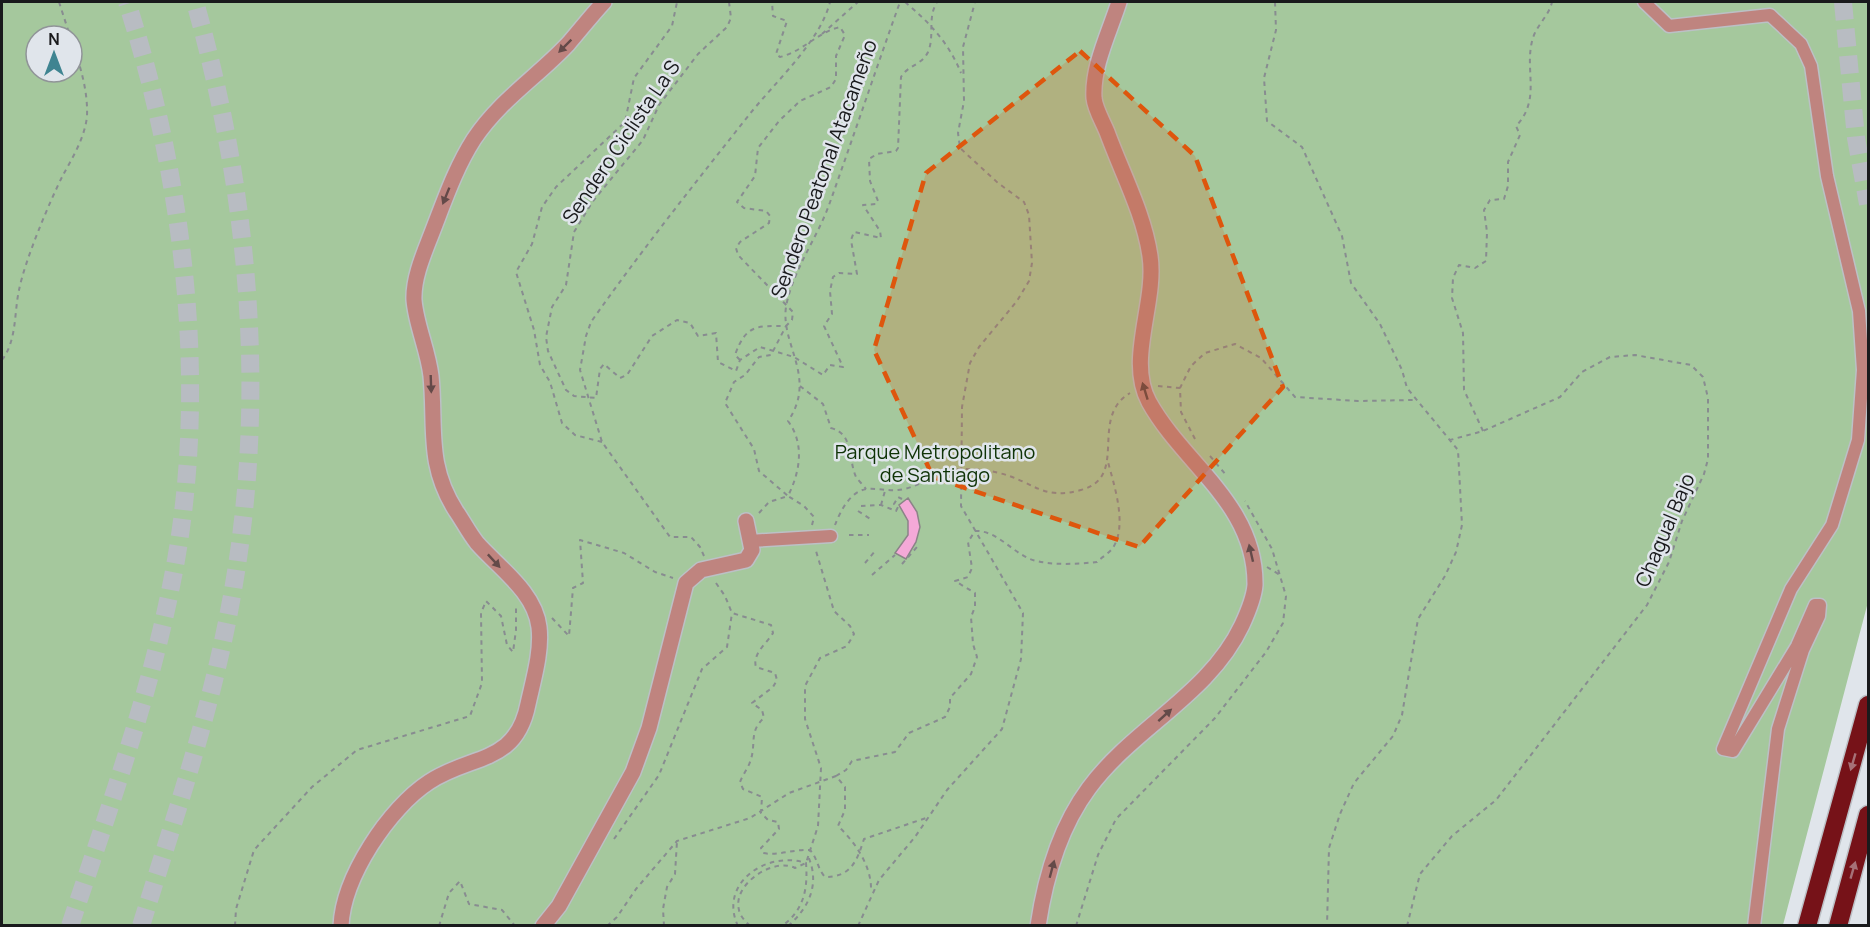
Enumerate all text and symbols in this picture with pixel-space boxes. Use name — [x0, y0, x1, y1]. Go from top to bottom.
north arrow — [24, 24, 84, 84]
text: N — [48, 28, 60, 50]
street label: Sendero Peatonal Atacameño — [764, 36, 883, 302]
one-way arrow — [559, 38, 573, 52]
street label: Sendero Ciclista La S — [556, 54, 686, 229]
one-way arrow — [441, 188, 451, 206]
one-way arrow — [426, 375, 436, 394]
one-way arrow — [1140, 382, 1150, 400]
park label: Parque Metropolitano de Santiago — [835, 438, 1035, 488]
street label: Chagual Bajo — [1628, 469, 1701, 591]
one-way arrow — [1245, 543, 1255, 562]
one-way arrow — [487, 554, 501, 568]
one-way arrow — [1157, 709, 1172, 722]
one-way arrow — [1848, 753, 1857, 771]
one-way arrow — [1048, 860, 1057, 878]
one-way arrow — [1849, 861, 1858, 879]

